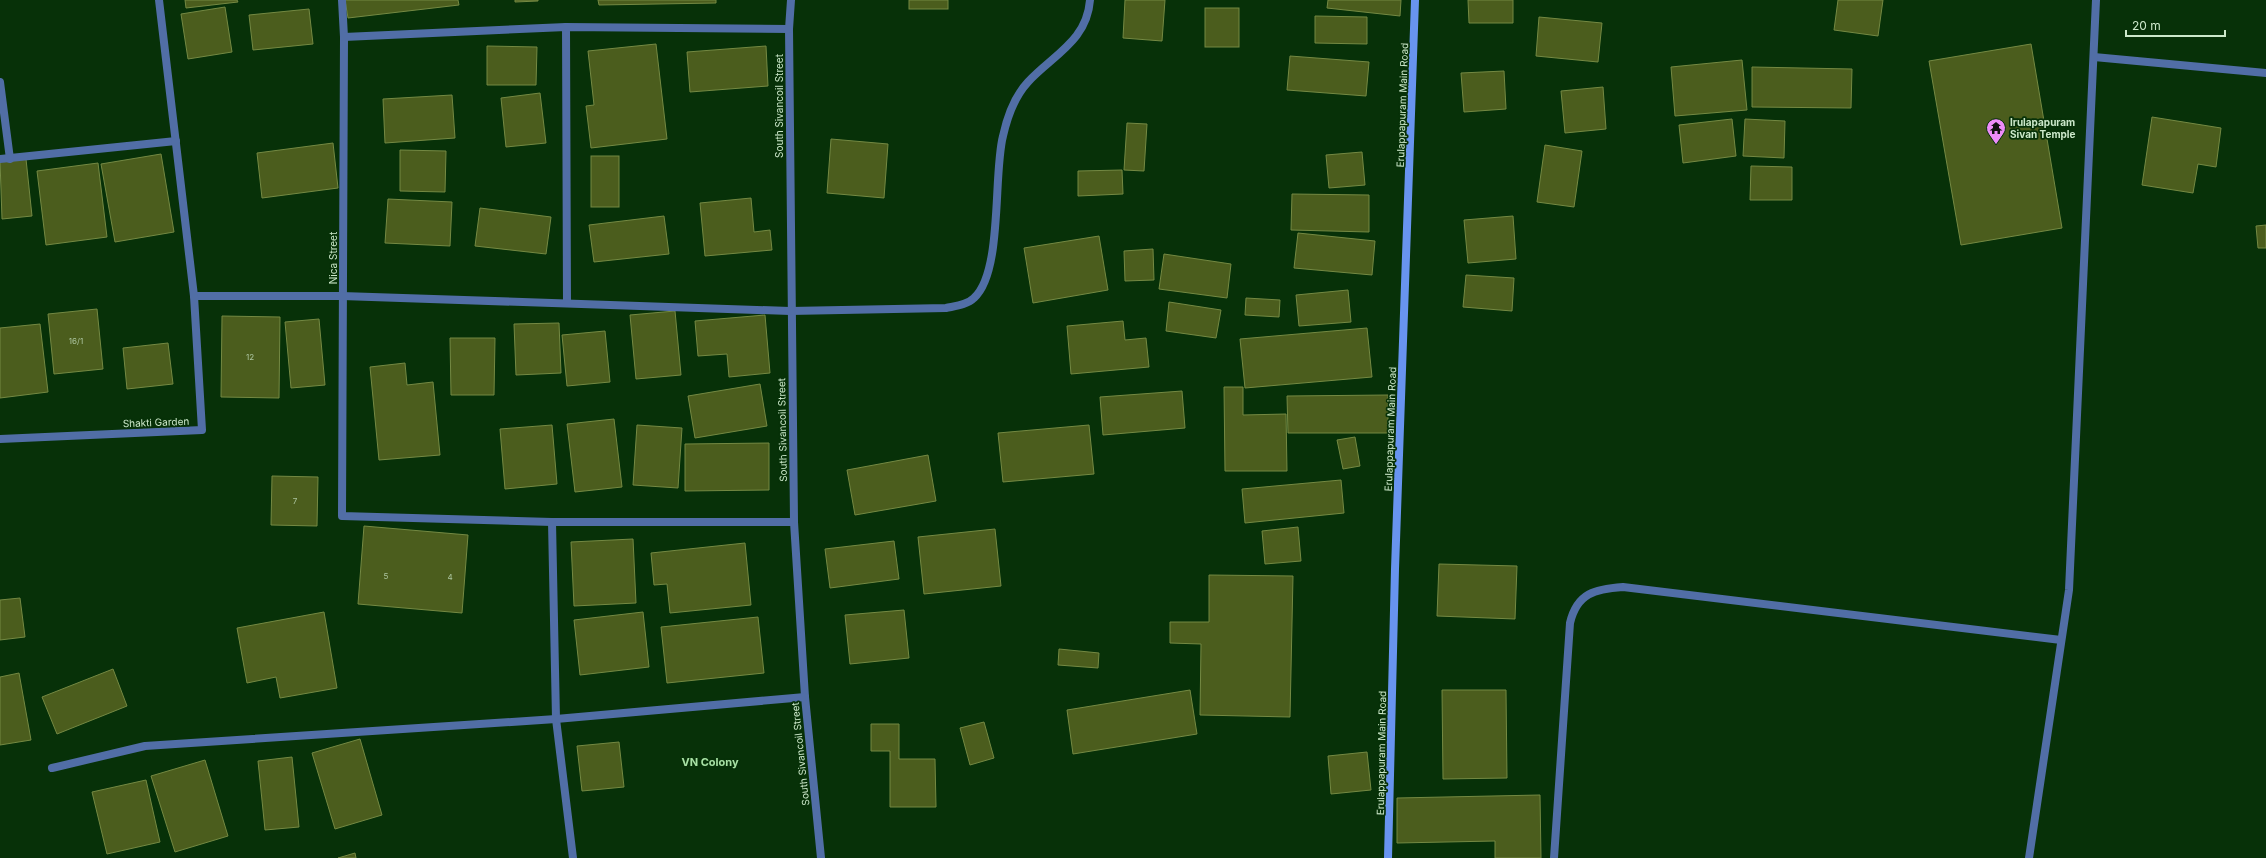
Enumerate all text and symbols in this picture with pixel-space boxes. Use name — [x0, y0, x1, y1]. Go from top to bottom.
scale bar — [2126, 12, 2225, 38]
text: 20 m — [2132, 18, 2161, 33]
street label: Erulappapuram Main Road — [1394, 43, 1410, 167]
street label: South Sivancoil Street — [773, 53, 785, 158]
place label: Irulapapuram Sivan Temple — [2010, 116, 2076, 140]
temple icon: Irulapapuram Sivan Temple — [1985, 117, 2007, 145]
street label: Nica Street — [327, 231, 339, 284]
house number: 16/1 — [69, 336, 83, 346]
house number: 12 — [246, 352, 254, 362]
street label: Erulappapuram Main Road — [1382, 367, 1398, 491]
street label: South Sivancoil Street — [775, 377, 789, 482]
street label: Shakti Garden — [123, 415, 190, 429]
house number: 7 — [293, 496, 298, 506]
house number: 5 — [384, 571, 389, 581]
house number: 4 — [447, 572, 453, 582]
street label: Erulappapuram Main Road — [1374, 691, 1388, 815]
street label: South Sivancoil Street — [789, 701, 811, 806]
district label: VN Colony — [681, 755, 739, 769]

